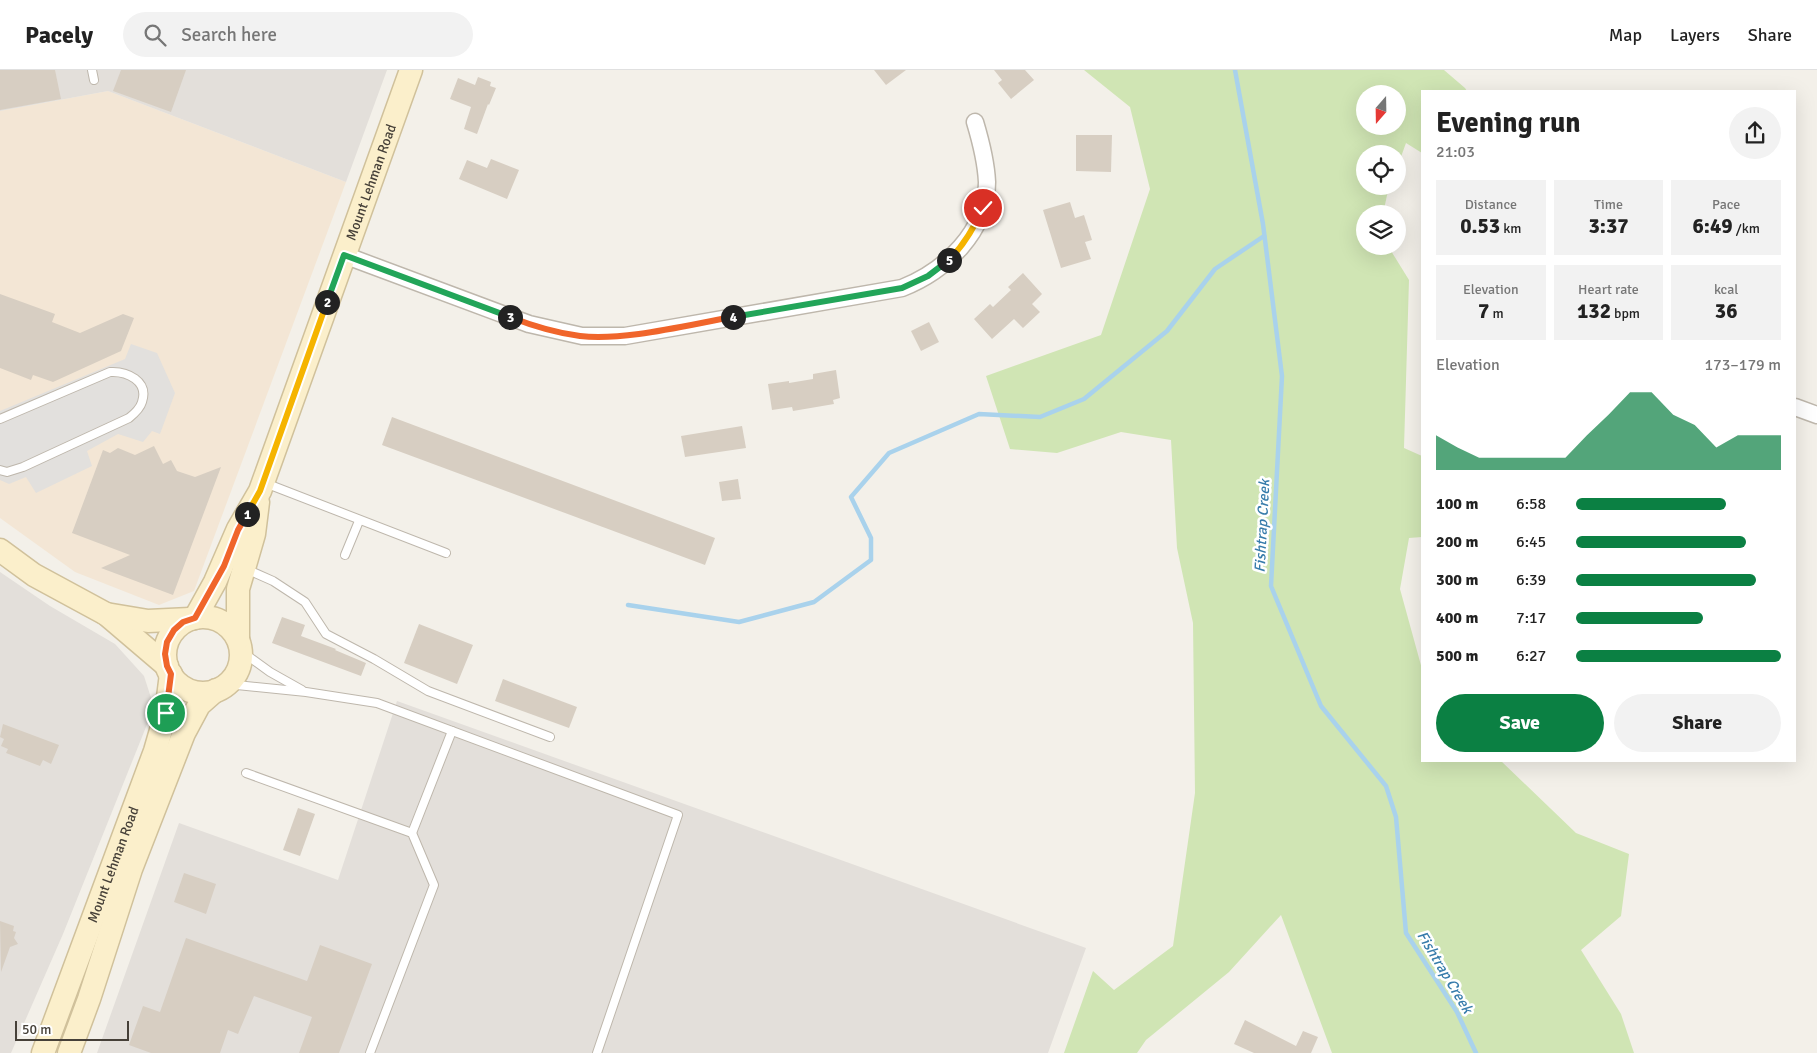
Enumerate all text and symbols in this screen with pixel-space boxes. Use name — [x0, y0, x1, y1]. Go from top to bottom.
search box — [123, 12, 473, 57]
text: Pacely — [25, 20, 93, 50]
icon: search — [141, 21, 169, 49]
text: Search here — [181, 23, 277, 47]
text: Map — [1609, 24, 1642, 46]
text: Layers — [1670, 24, 1720, 46]
text: Share — [1748, 24, 1792, 46]
north arrow — [1356, 85, 1406, 135]
map controls — [1356, 85, 1406, 255]
text: Evening run — [1436, 106, 1581, 140]
button: share — [1729, 107, 1781, 159]
street label: Mount Lehman Road — [343, 122, 400, 243]
text: 21:03 — [1436, 142, 1475, 162]
button: locate — [1356, 145, 1406, 195]
pin — [962, 187, 1004, 229]
icon: check — [969, 194, 997, 222]
text: Distance — [1465, 196, 1517, 213]
text: Time — [1594, 196, 1623, 213]
text: Pace — [1712, 196, 1740, 213]
button: layers — [1356, 205, 1406, 255]
text: 0.53 — [1460, 213, 1500, 239]
text: 3:37 — [1588, 213, 1629, 239]
text: 6:49 — [1692, 213, 1733, 239]
text: km — [1500, 220, 1521, 237]
text: /km — [1733, 220, 1760, 237]
pin: 5 — [936, 248, 962, 272]
text: 5 — [946, 252, 953, 269]
text: Elevation — [1463, 281, 1519, 298]
text: Heart rate — [1578, 281, 1639, 298]
text: kcal — [1714, 281, 1738, 298]
pin: 2 — [314, 290, 340, 314]
text: 2 — [324, 294, 331, 311]
text: 7 — [1478, 298, 1489, 324]
text: 132 — [1577, 298, 1611, 324]
text: 36 — [1715, 298, 1738, 324]
pin: 3 — [498, 304, 522, 330]
pin: 4 — [720, 304, 746, 330]
text: m — [1489, 305, 1504, 322]
text: bpm — [1611, 305, 1640, 322]
text: 3 — [507, 309, 514, 326]
text: 4 — [730, 309, 737, 326]
text: Elevation — [1436, 355, 1500, 375]
text: 173–179 m — [1704, 355, 1781, 375]
water label: Fishtrap Creek — [1251, 478, 1273, 573]
text: 100 m — [1436, 494, 1478, 514]
text: 6:58 — [1516, 494, 1546, 514]
pin: 1 — [234, 502, 260, 526]
text: 1 — [244, 506, 251, 523]
text: 200 m — [1436, 532, 1478, 552]
text: 6:45 — [1516, 532, 1546, 552]
text: 300 m — [1436, 570, 1478, 590]
text: 6:39 — [1516, 570, 1546, 590]
text: 400 m — [1436, 608, 1478, 628]
text: 7:17 — [1516, 608, 1546, 628]
text: 500 m — [1436, 646, 1478, 666]
text: 6:27 — [1516, 646, 1546, 666]
pin — [145, 692, 187, 734]
button: Save — [1436, 694, 1604, 752]
button: Share — [1614, 694, 1781, 752]
icon: arrive — [152, 699, 180, 727]
street label: Mount Lehman Road — [84, 804, 143, 925]
water label: Fishtrap Creek — [1413, 928, 1477, 1018]
scale bar — [15, 1018, 129, 1041]
text: 50 m — [22, 1021, 51, 1038]

